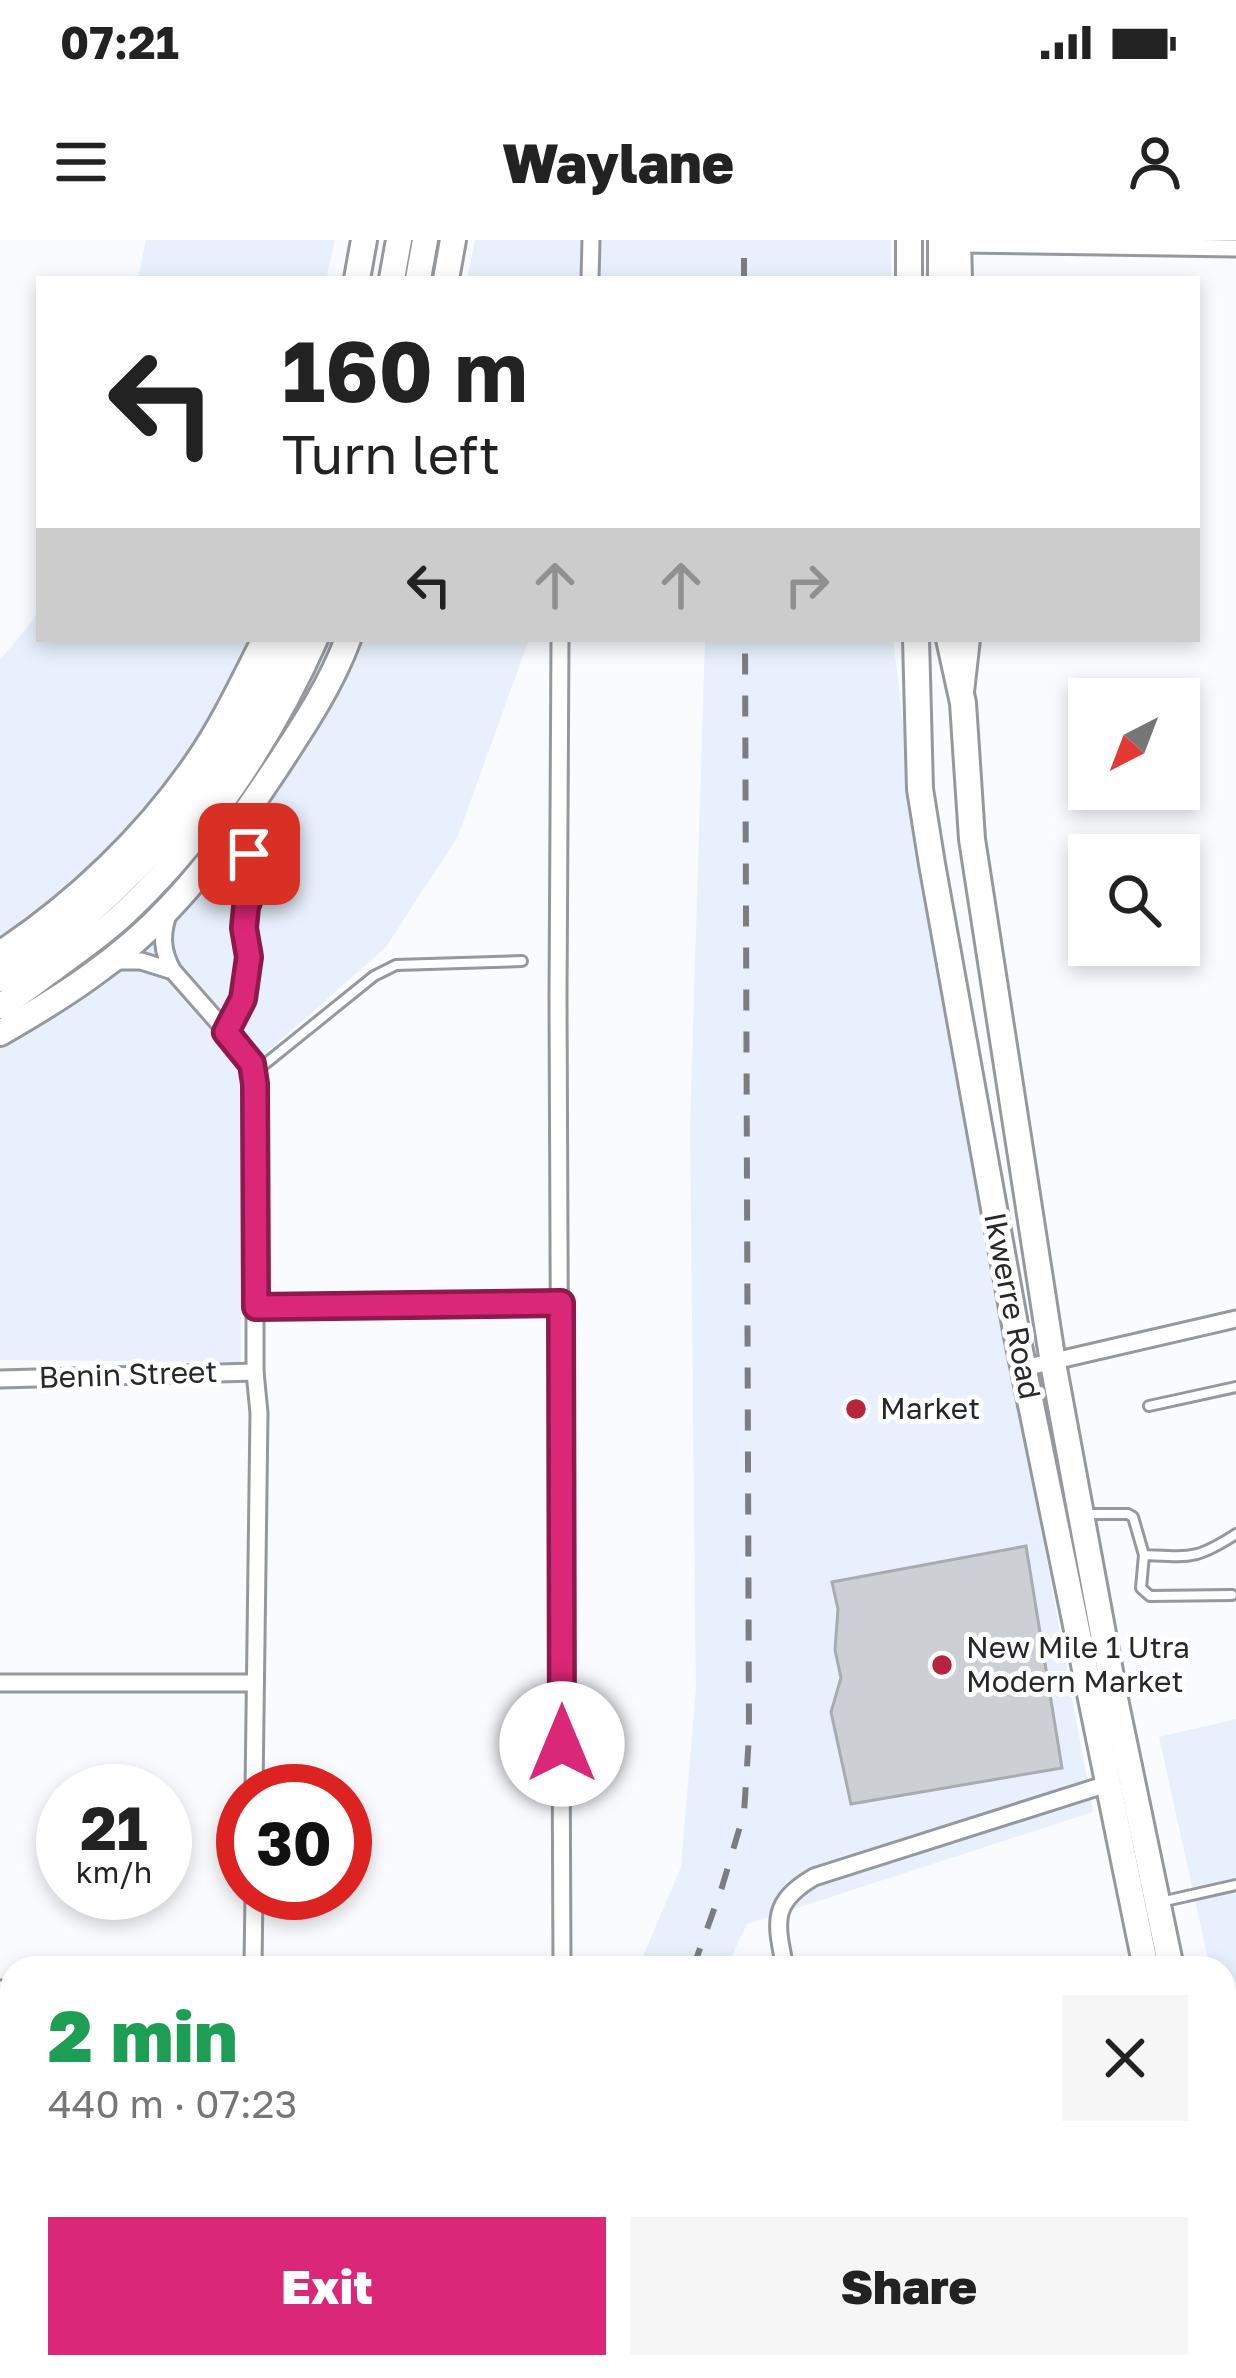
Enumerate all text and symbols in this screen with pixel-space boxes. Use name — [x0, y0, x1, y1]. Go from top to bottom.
text: 07:21 — [60, 15, 179, 69]
icon: menu — [48, 129, 114, 195]
icon: person — [1122, 129, 1188, 195]
text: Waylane — [502, 130, 734, 195]
text: 160 m — [282, 320, 528, 420]
icon: left — [84, 324, 240, 480]
text: Turn left — [282, 421, 500, 486]
icon: left — [396, 552, 462, 618]
icon: ahead — [522, 552, 588, 618]
icon: ahead — [648, 552, 714, 618]
icon: right — [774, 552, 840, 618]
north arrow — [1068, 678, 1200, 810]
map controls — [1068, 678, 1200, 966]
pin — [198, 803, 300, 905]
icon: arrive — [216, 821, 282, 887]
button: search — [1068, 834, 1200, 966]
street label: Ikwerre Road — [977, 1209, 1049, 1402]
street label: Benin Street — [38, 1353, 218, 1395]
place label: Market — [880, 1390, 980, 1426]
marker: Market — [843, 1396, 869, 1422]
place label: New Mile 1 Utra Modern Market — [966, 1629, 1190, 1699]
marker: New Mile 1 Utra Modern Market — [929, 1652, 955, 1678]
position arrow — [499, 1681, 625, 1807]
speed limit sign: 30 — [216, 1764, 372, 1920]
text: 21 — [80, 1791, 148, 1863]
text: km/h — [76, 1854, 152, 1890]
text: 2 min — [48, 1991, 238, 2078]
button: close — [1062, 1995, 1188, 2121]
text: 440 m · 07:23 — [48, 2080, 297, 2127]
button: Exit — [48, 2217, 606, 2355]
button: Share — [630, 2217, 1188, 2355]

